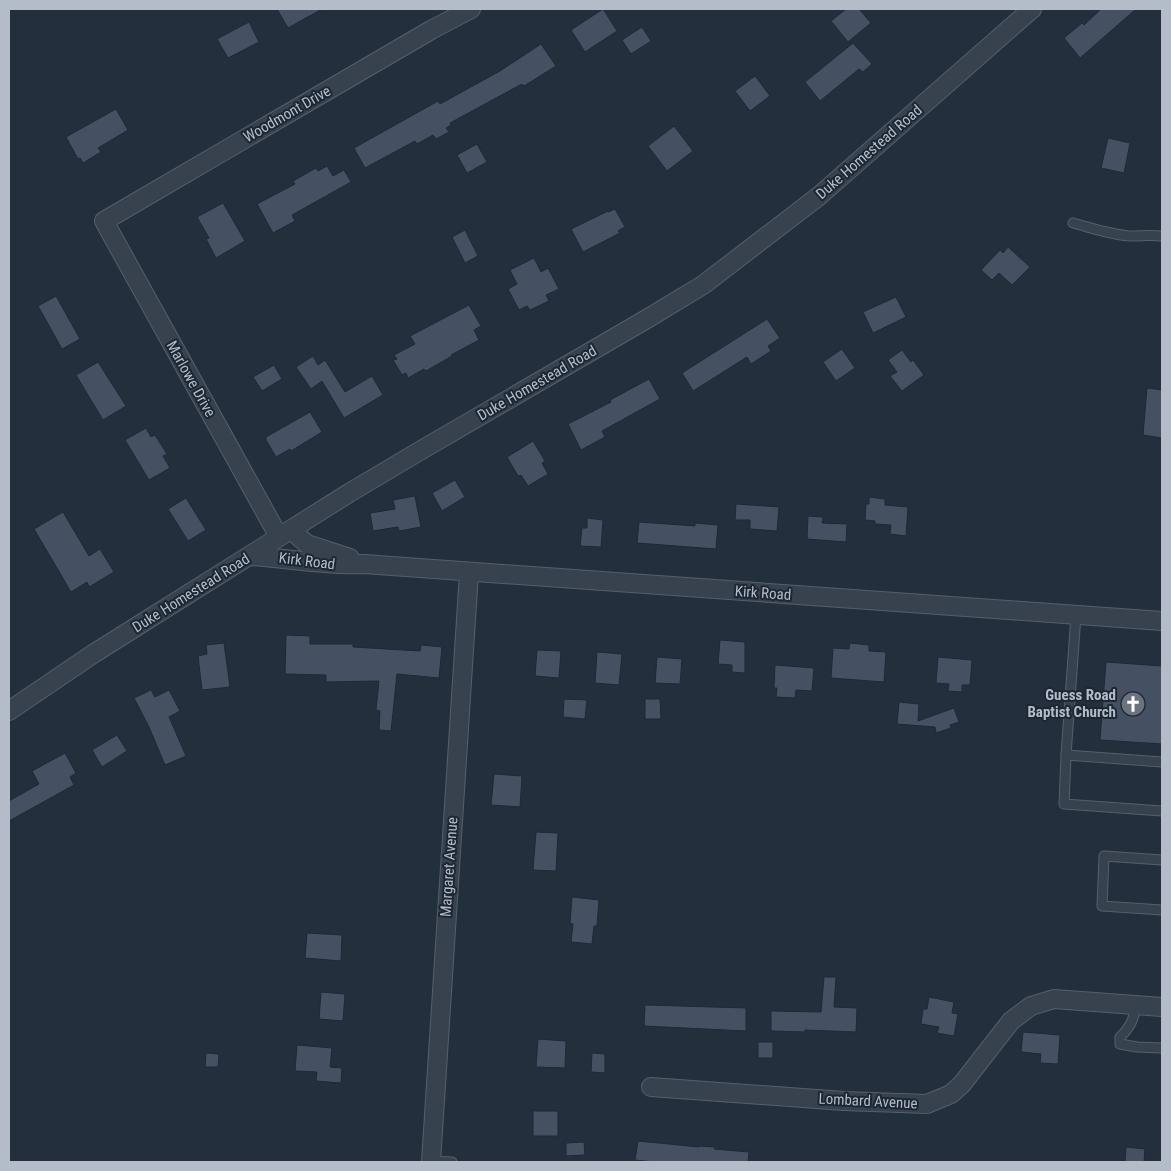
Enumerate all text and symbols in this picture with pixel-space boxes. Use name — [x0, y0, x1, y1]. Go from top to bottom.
street label: Woodmont Drive — [240, 82, 334, 146]
street label: Duke Homestead Road — [812, 101, 926, 203]
street label: Marlowe Drive — [163, 338, 219, 420]
street label: Duke Homestead Road — [474, 342, 600, 424]
street label: Kirk Road — [278, 549, 336, 573]
street label: Duke Homestead Road — [129, 550, 253, 636]
street label: Kirk Road — [734, 582, 792, 604]
place label: Guess Road Baptist Church — [1027, 686, 1116, 721]
church icon: Guess Road Baptist Church — [1120, 691, 1146, 717]
street label: Margaret Avenue — [437, 816, 461, 918]
street label: Lombard Avenue — [818, 1089, 918, 1113]

